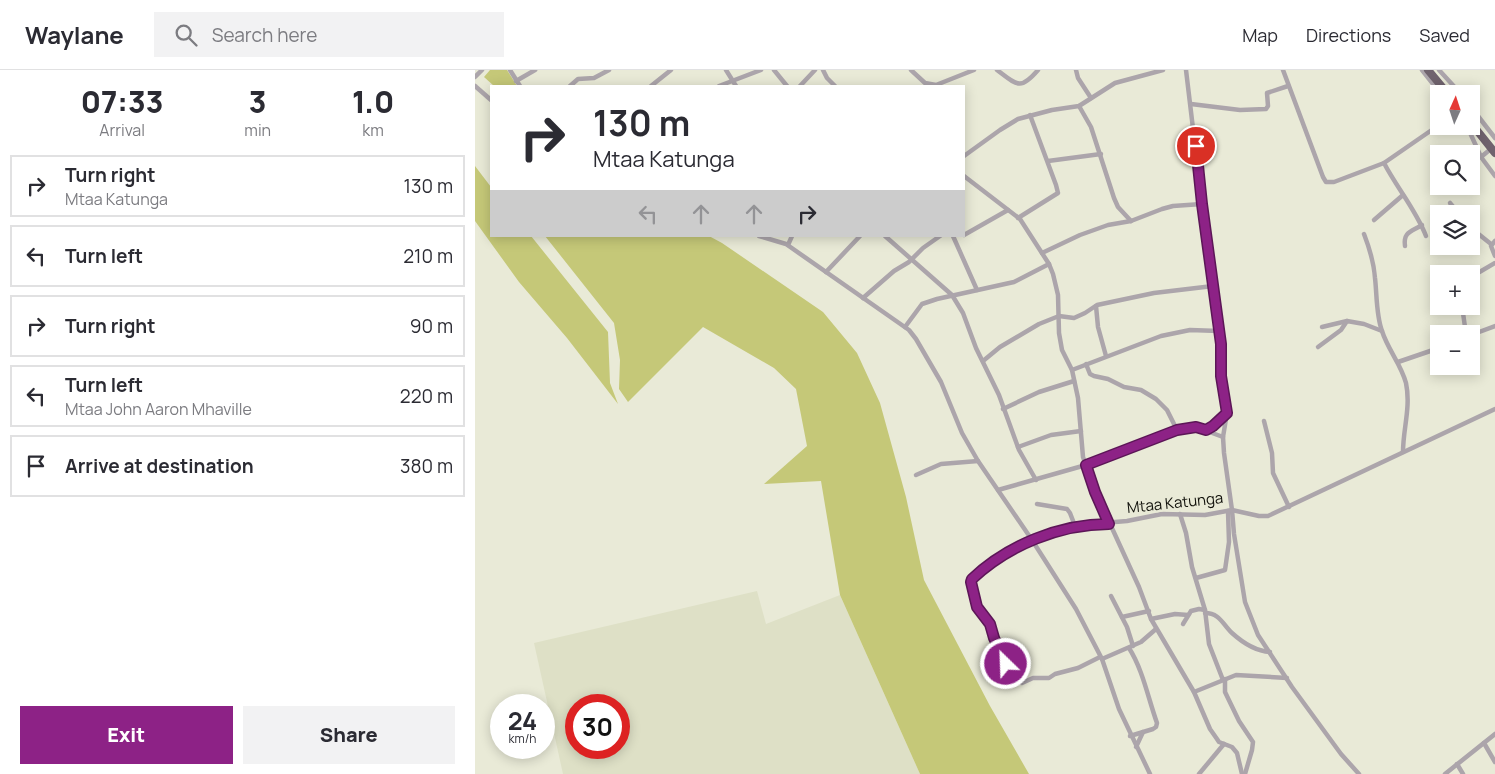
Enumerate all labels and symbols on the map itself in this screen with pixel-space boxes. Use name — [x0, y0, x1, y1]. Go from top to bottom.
north arrow — [1430, 85, 1480, 135]
pin — [1175, 125, 1217, 167]
street label: Mtaa Katunga — [1126, 487, 1224, 518]
position arrow — [979, 637, 1031, 689]
speed limit sign: 30 — [565, 694, 630, 759]

